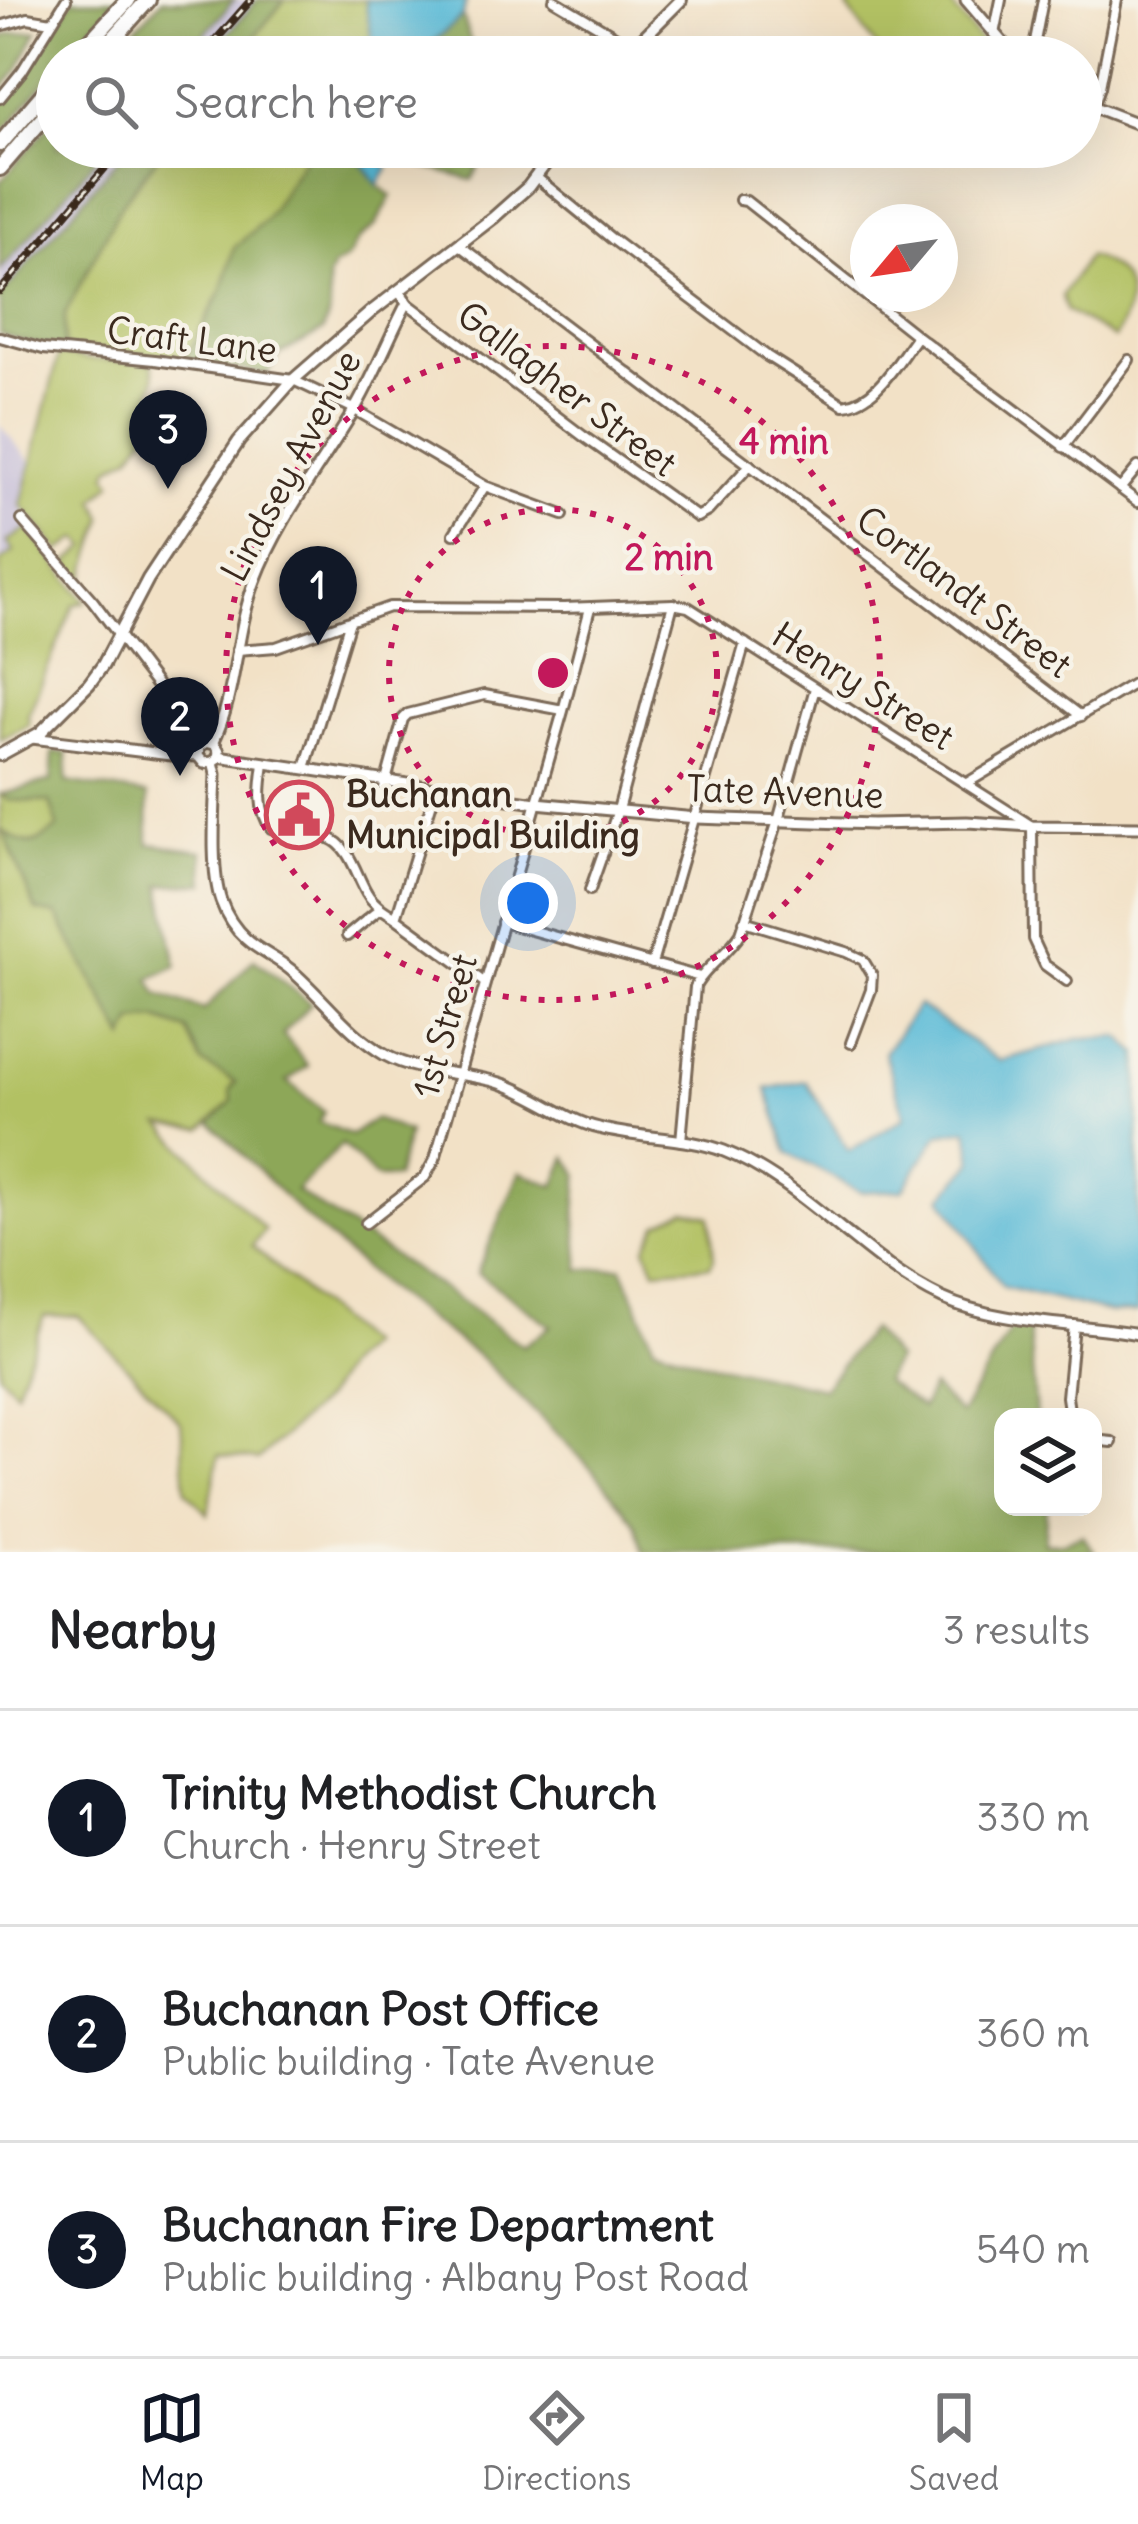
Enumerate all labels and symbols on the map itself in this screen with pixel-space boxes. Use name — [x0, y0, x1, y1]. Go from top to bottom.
north arrow — [850, 204, 958, 312]
street label: Gallagher Street — [449, 292, 685, 486]
street label: Craft Lane — [104, 307, 280, 373]
street label: Lindsey Avenue — [211, 343, 371, 589]
pin: 3 — [129, 390, 207, 489]
text: 4 min — [739, 419, 829, 464]
street label: Cortlandt Street — [848, 496, 1080, 688]
text: 2 min — [625, 535, 714, 580]
pin: 1 — [279, 546, 357, 645]
street label: Henry Street — [764, 612, 962, 760]
centre of rings — [532, 652, 574, 694]
pin: 2 — [141, 677, 219, 776]
street label: Tate Avenue — [686, 766, 884, 818]
place label: Buchanan Municipal Building — [346, 772, 640, 858]
public building icon: Buchanan Municipal Building — [264, 780, 334, 850]
your location — [498, 873, 558, 933]
street label: 1st Street — [403, 949, 487, 1103]

